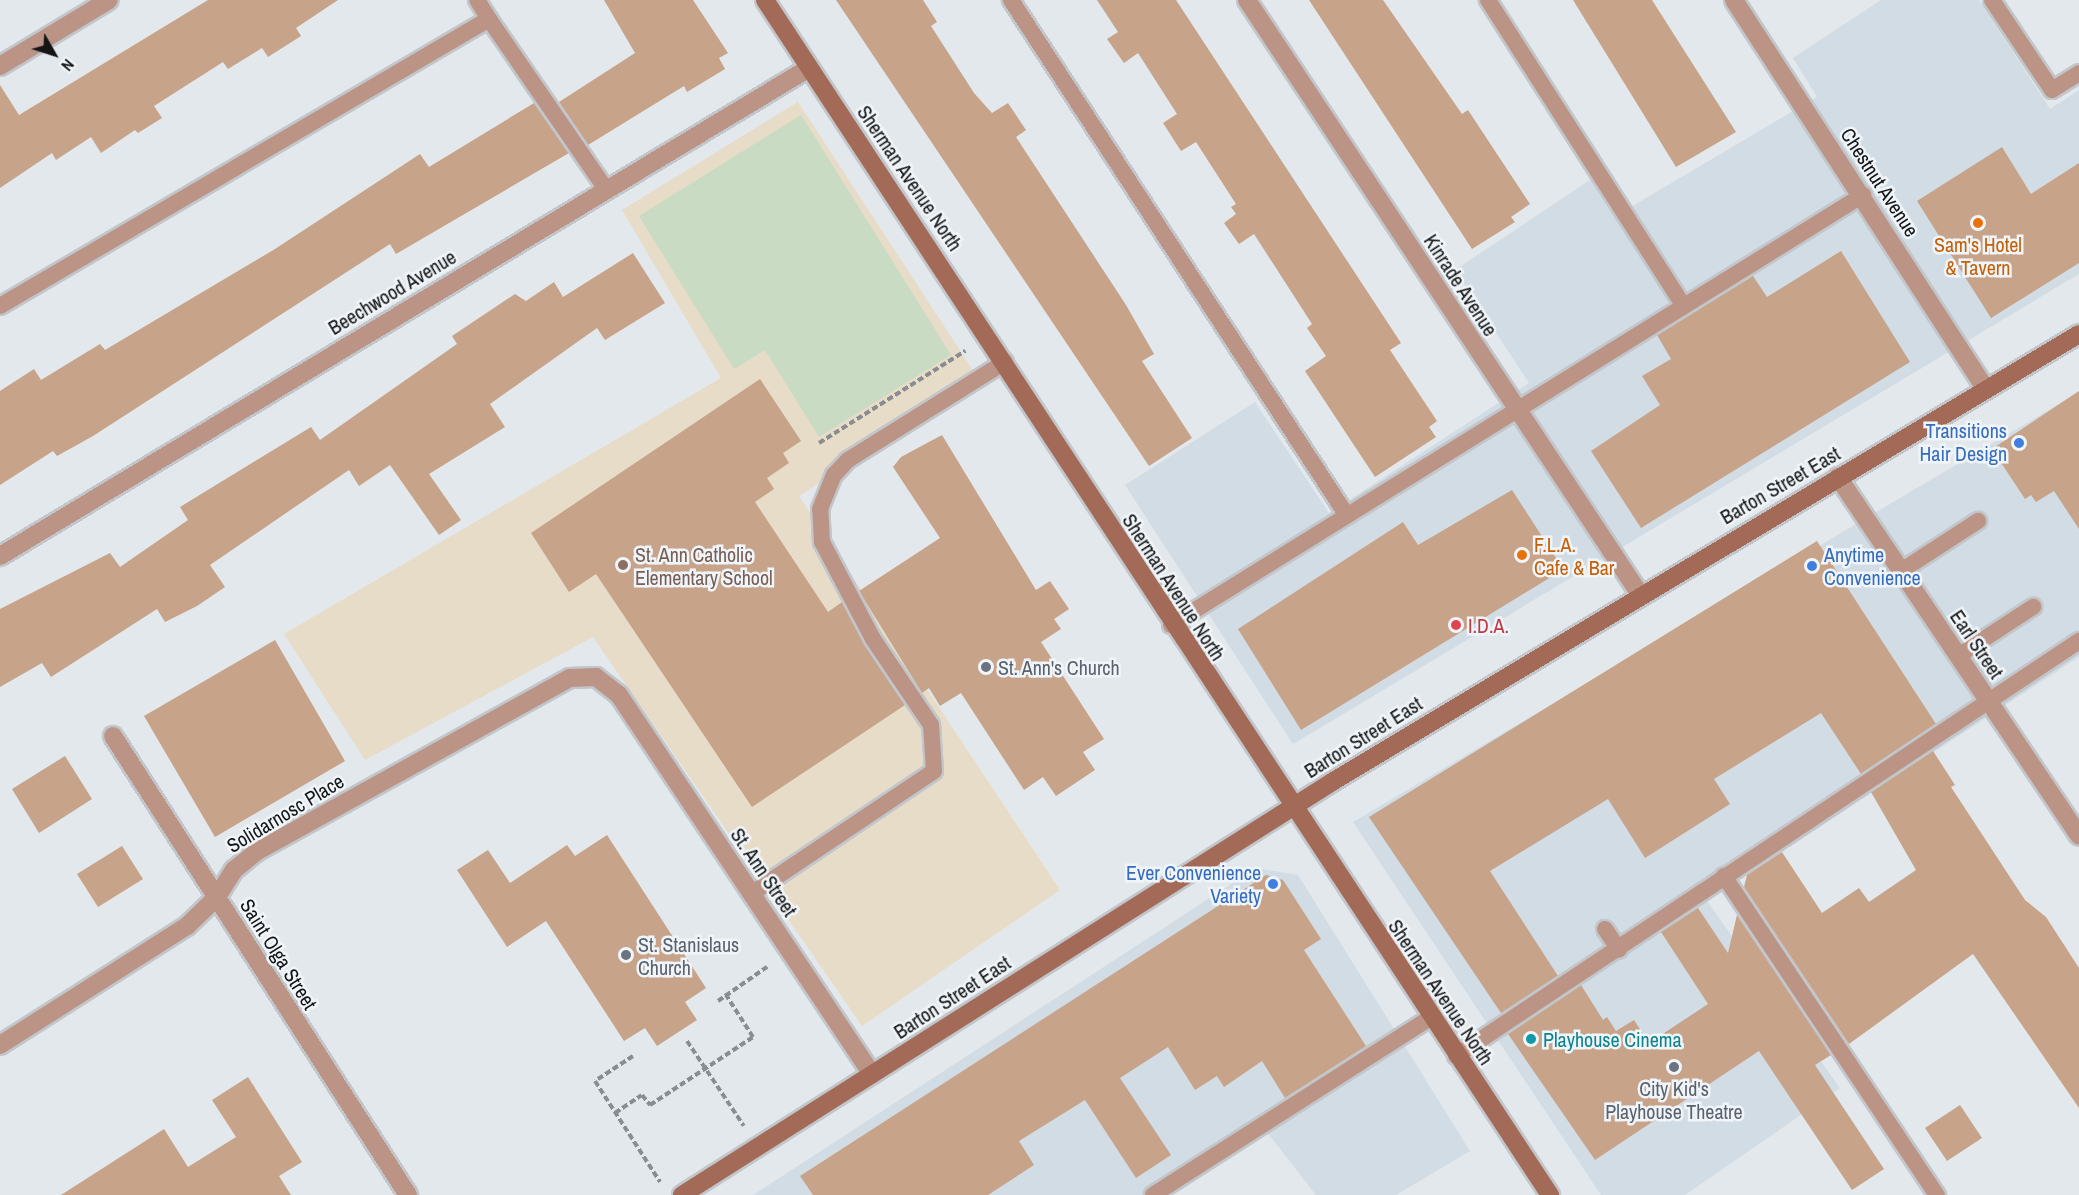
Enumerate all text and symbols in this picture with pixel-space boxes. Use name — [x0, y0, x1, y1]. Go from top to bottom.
north arrow — [24, 24, 84, 84]
text: N — [56, 55, 80, 76]
street label: Sherman Avenue North — [852, 100, 968, 256]
street label: Chestnut Avenue — [1836, 123, 1924, 241]
marker: Sam's Hotel & Tavern — [1971, 216, 1985, 230]
street label: Kinrade Avenue — [1419, 229, 1503, 341]
place label: Sam's Hotel & Tavern — [1934, 232, 2022, 279]
street label: Beechwood Avenue — [323, 244, 461, 340]
place label: Transitions Hair Design — [1920, 419, 2007, 466]
marker: Transitions Hair Design — [2012, 436, 2026, 450]
street label: Barton Street East — [1716, 441, 1844, 529]
street label: Sherman Avenue North — [1117, 509, 1231, 665]
place label: F.L.A. Cafe & Bar — [1534, 532, 1614, 579]
place label: St. Ann Catholic Elementary School — [635, 542, 773, 589]
place label: Anytime Convenience — [1824, 542, 1921, 589]
marker: F.L.A. Cafe & Bar — [1515, 548, 1529, 562]
marker: St. Ann Catholic Elementary School — [616, 558, 630, 572]
marker: Anytime Convenience — [1805, 559, 1819, 573]
street label: Earl Street — [1945, 605, 2009, 683]
place label: I.D.A. — [1468, 613, 1509, 637]
marker: I.D.A. — [1449, 618, 1463, 632]
place label: St. Ann's Church — [998, 655, 1121, 679]
marker: St. Ann's Church — [979, 660, 993, 674]
street label: Barton Street East — [1300, 691, 1426, 783]
street label: Solidarnosc Place — [222, 769, 348, 857]
street label: St. Ann Street — [725, 823, 803, 921]
place label: Ever Convenience Variety — [1126, 861, 1261, 908]
marker: Ever Convenience Variety — [1266, 877, 1280, 891]
street label: Saint Olga Street — [235, 894, 323, 1014]
street label: Sherman Avenue North — [1383, 914, 1499, 1070]
place label: St. Stanislaus Church — [638, 932, 739, 979]
marker: St. Stanislaus Church — [619, 948, 633, 962]
street label: Barton Street East — [889, 950, 1015, 1044]
place label: Playhouse Cinema — [1543, 1027, 1682, 1051]
marker: Playhouse Cinema — [1524, 1032, 1538, 1046]
marker: City Kid's Playhouse Theatre — [1667, 1060, 1681, 1074]
place label: City Kid's Playhouse Theatre — [1605, 1076, 1743, 1123]

